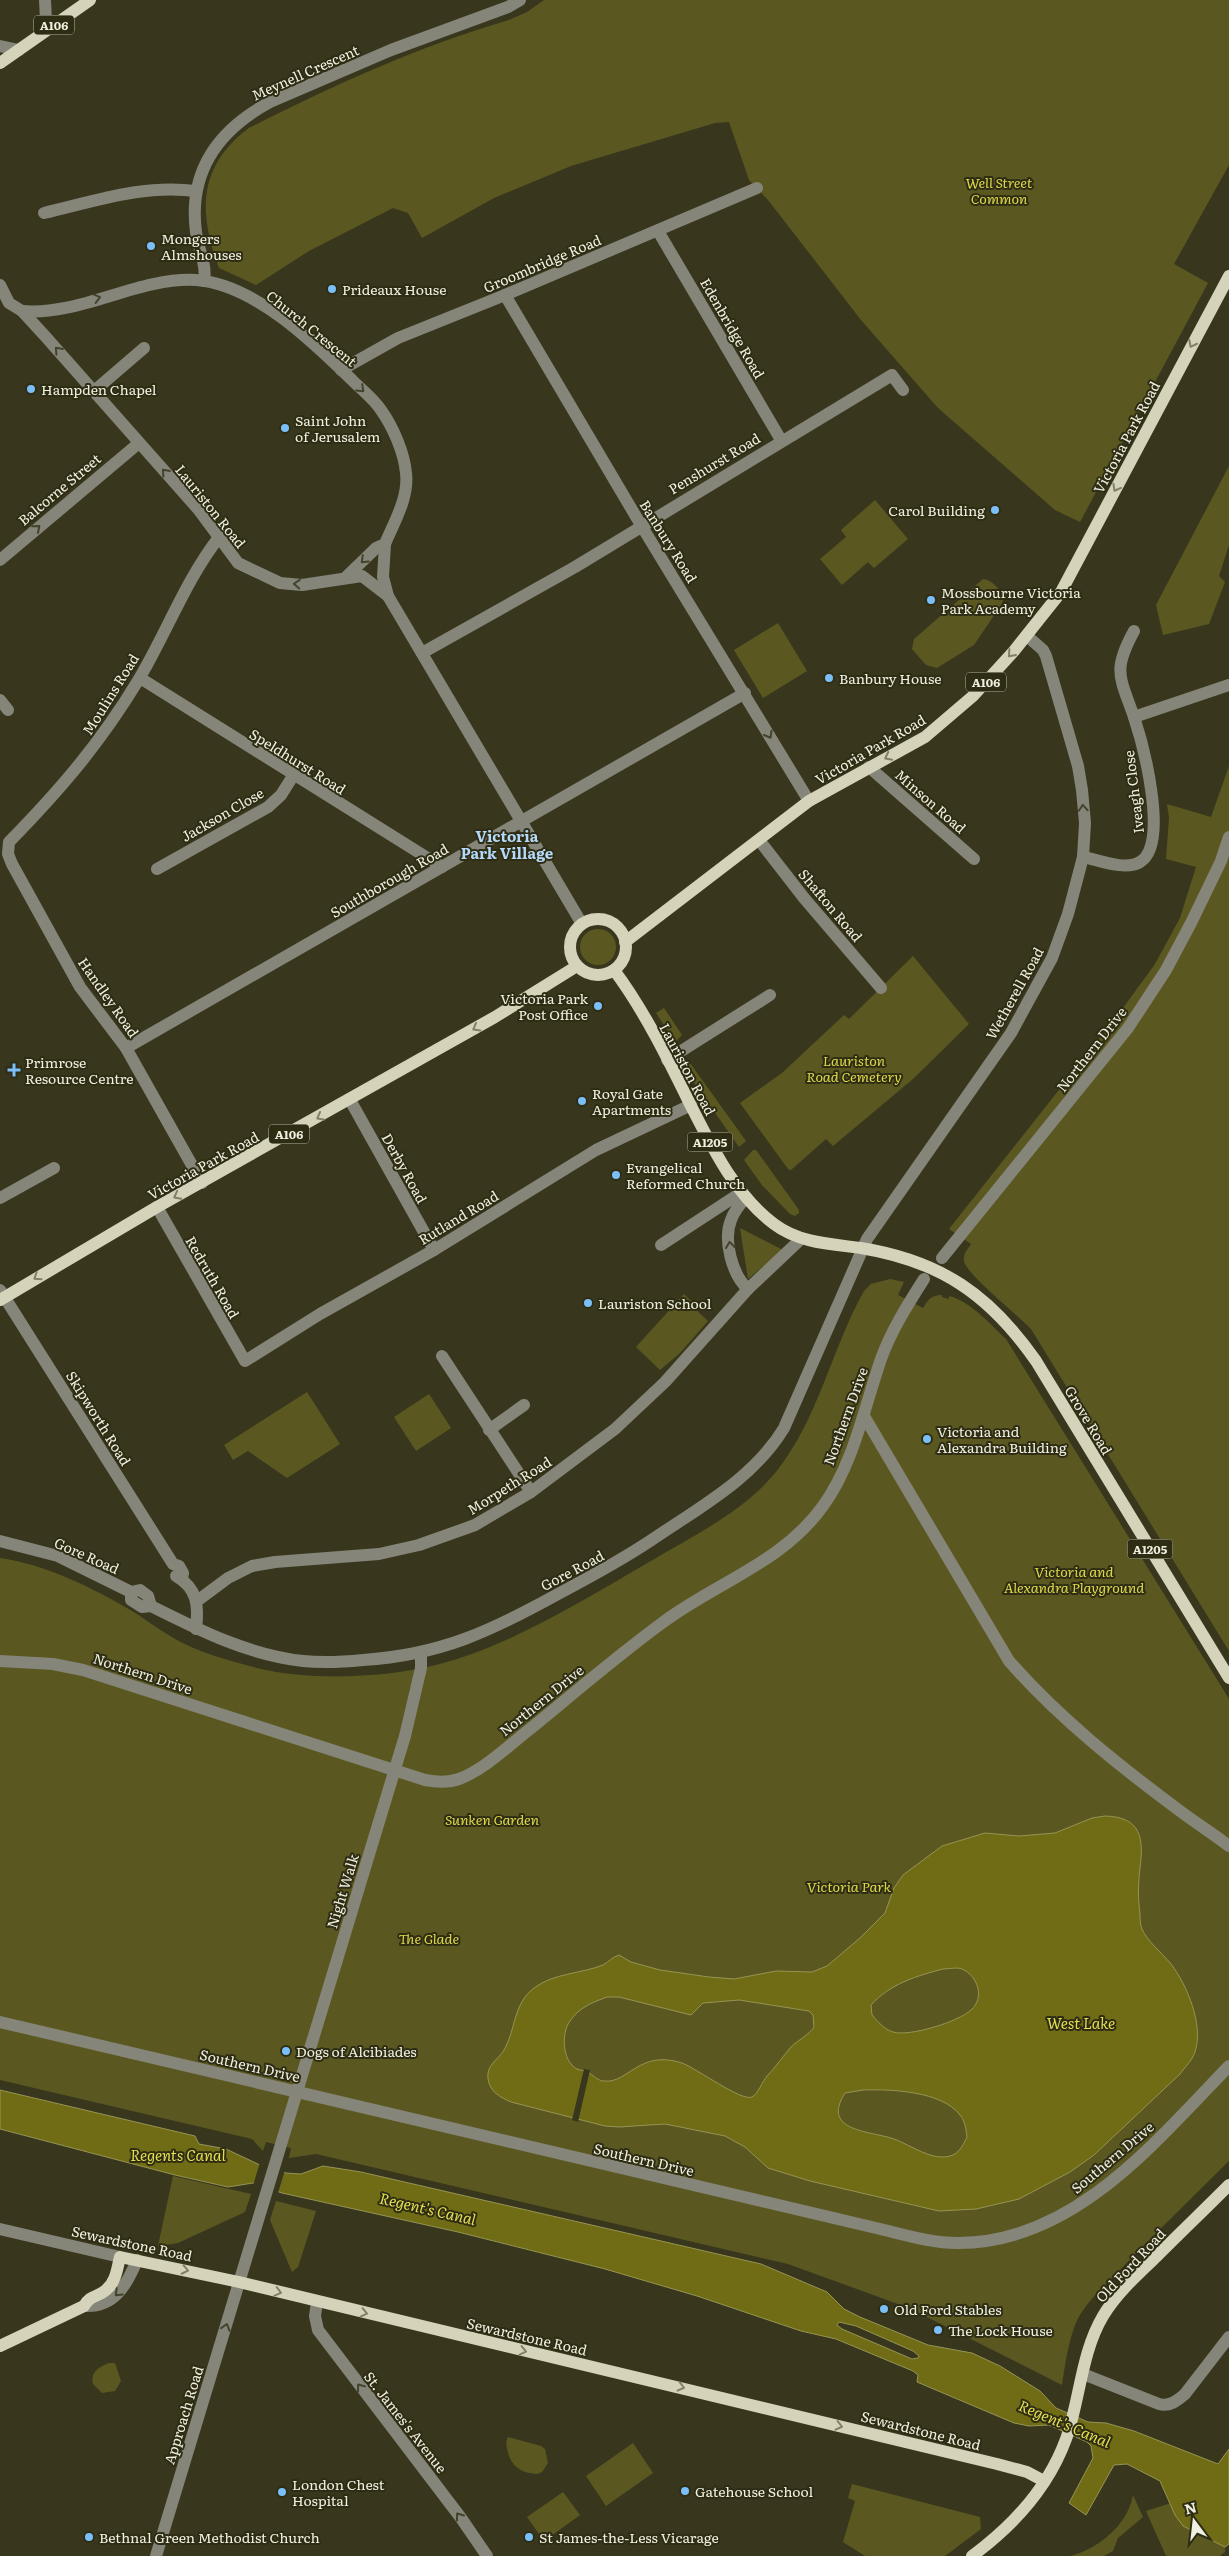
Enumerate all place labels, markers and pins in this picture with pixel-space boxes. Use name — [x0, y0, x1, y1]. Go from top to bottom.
place label: Mongers Almshouses — [161, 228, 242, 264]
marker: Mongers Almshouses — [145, 240, 157, 252]
place label: Prideaux House — [342, 279, 446, 299]
marker: Prideaux House — [326, 283, 338, 295]
place label: Hampden Chapel — [41, 379, 157, 399]
marker: Hampden Chapel — [25, 383, 37, 395]
place label: Saint John of Jerusalem — [295, 410, 381, 446]
marker: Saint John of Jerusalem — [279, 422, 291, 434]
place label: Carol Building — [888, 500, 985, 520]
marker: Carol Building — [989, 504, 1001, 516]
place label: Mossbourne Victoria Park Academy — [941, 582, 1081, 618]
marker: Mossbourne Victoria Park Academy — [925, 594, 937, 606]
place label: Banbury House — [839, 668, 942, 688]
marker: Banbury House — [823, 672, 835, 684]
place label: Victoria Park Post Office — [500, 988, 588, 1024]
marker: Victoria Park Post Office — [592, 1000, 604, 1012]
place label: Primrose Resource Centre — [25, 1052, 133, 1088]
marker: Primrose Resource Centre — [7, 1063, 21, 1077]
place label: Royal Gate Apartments — [592, 1083, 671, 1119]
marker: Royal Gate Apartments — [576, 1095, 588, 1107]
place label: Evangelical Reformed Church — [626, 1157, 745, 1193]
marker: Evangelical Reformed Church — [610, 1169, 622, 1181]
place label: Lauriston School — [598, 1293, 712, 1313]
marker: Lauriston School — [582, 1297, 594, 1309]
place label: Victoria and Alexandra Building — [937, 1421, 1067, 1457]
marker: Victoria and Alexandra Building — [921, 1433, 933, 1445]
place label: Dogs of Alcibiades — [296, 2041, 417, 2061]
marker: Dogs of Alcibiades — [280, 2045, 292, 2057]
place label: Old Ford Stables — [894, 2299, 1001, 2319]
marker: Old Ford Stables — [878, 2303, 890, 2315]
place label: The Lock House — [948, 2320, 1053, 2340]
marker: The Lock House — [932, 2324, 944, 2336]
place label: London Chest Hospital — [292, 2474, 385, 2510]
place label: Gatehouse School — [695, 2481, 814, 2501]
marker: Gatehouse School — [679, 2485, 691, 2497]
marker: London Chest Hospital — [276, 2486, 288, 2498]
place label: Bethnal Green Methodist Church — [99, 2527, 320, 2547]
place label: St James-the-Less Vicarage — [539, 2527, 719, 2547]
marker: Bethnal Green Methodist Church — [83, 2531, 95, 2543]
marker: St James-the-Less Vicarage — [523, 2531, 535, 2543]

